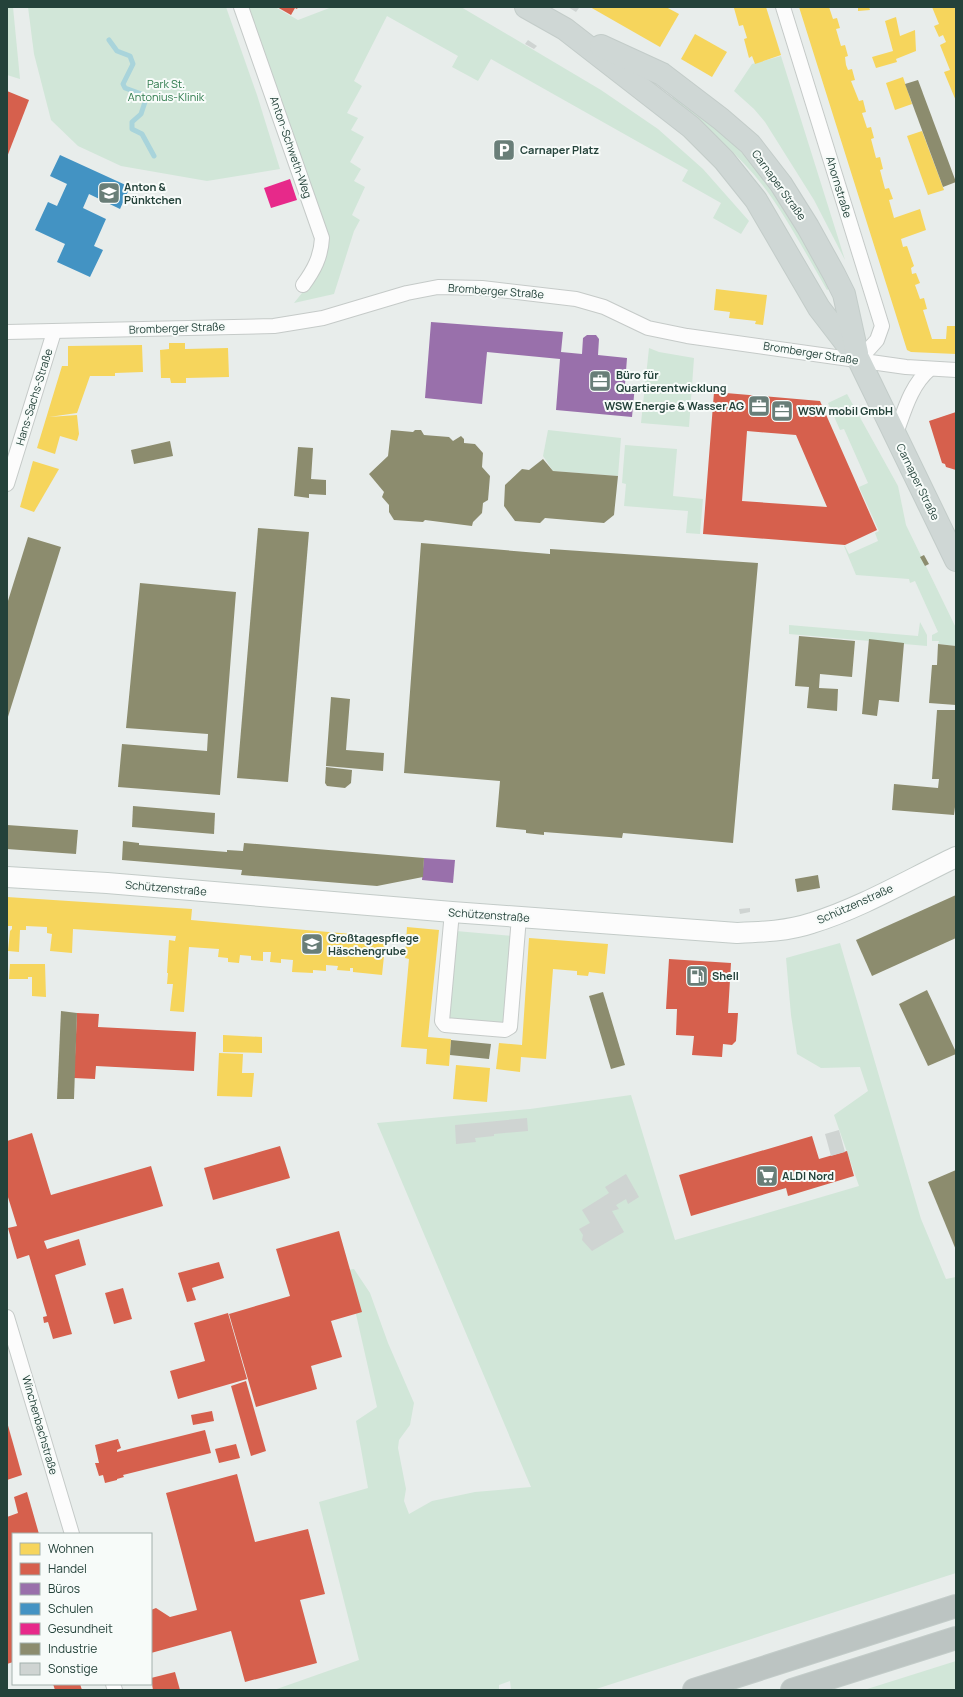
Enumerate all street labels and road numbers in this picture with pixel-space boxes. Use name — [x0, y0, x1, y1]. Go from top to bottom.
street label: Anton-Schweth-Weg — [267, 94, 316, 200]
street label: Carnaper Straße — [749, 146, 810, 223]
street label: Ahornstraße — [823, 154, 856, 220]
street label: Bromberger Straße — [447, 280, 545, 301]
street label: Bromberger Straße — [129, 318, 226, 337]
street label: Bromberger Straße — [762, 338, 860, 368]
street label: Hans-Sachs-Straße — [12, 346, 56, 447]
street label: Carnaper Straße — [893, 441, 944, 523]
street label: Schützenstraße — [125, 876, 208, 899]
street label: Schützenstraße — [814, 880, 896, 927]
street label: Schützenstraße — [448, 904, 531, 925]
street label: Winchenbachstraße — [19, 1373, 62, 1477]

